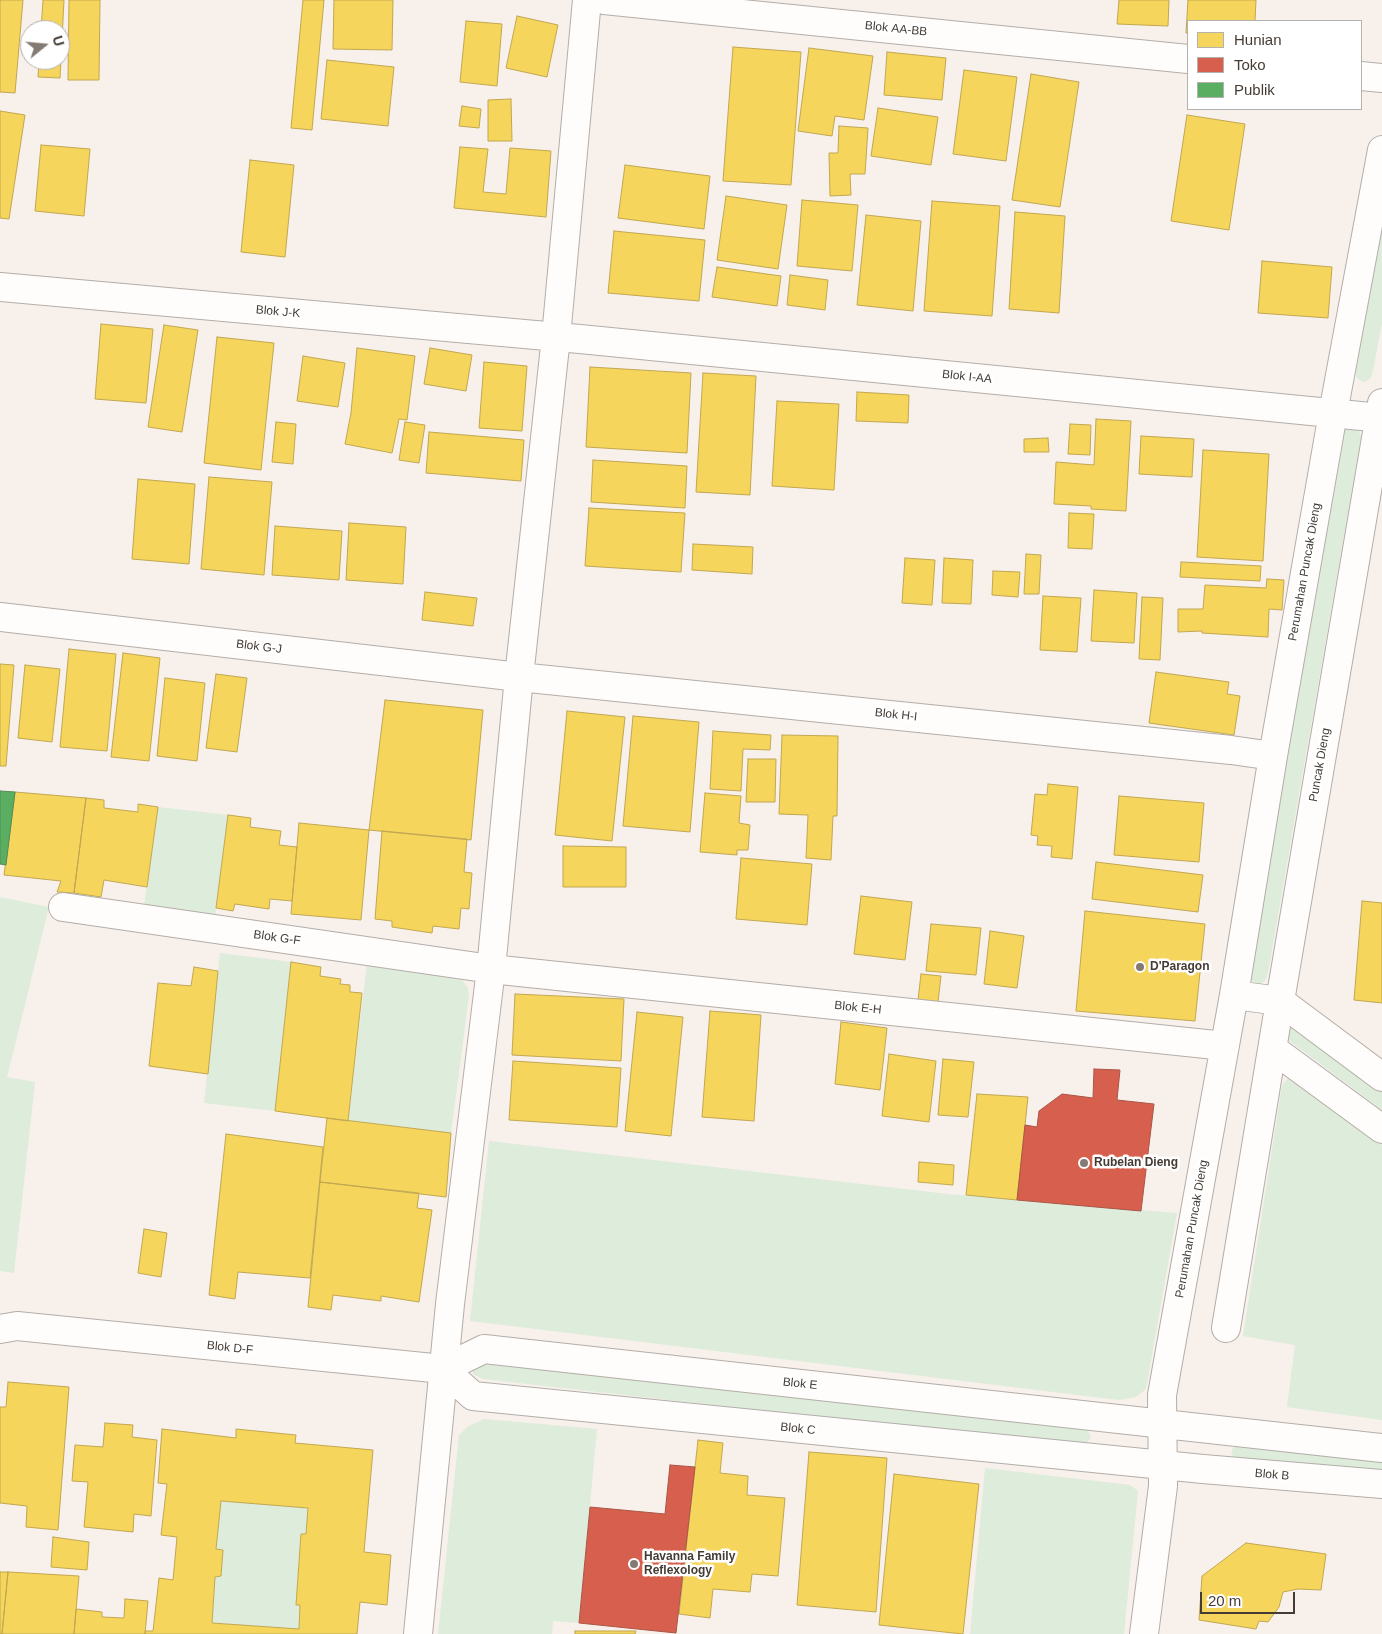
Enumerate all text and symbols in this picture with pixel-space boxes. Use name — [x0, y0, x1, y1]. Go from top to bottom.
street label: Blok AA-BB — [864, 19, 928, 39]
north arrow — [20, 20, 70, 70]
legend — [1187, 20, 1362, 110]
text: Hunian — [1234, 31, 1282, 48]
text: U — [49, 34, 68, 48]
text: Toko — [1234, 56, 1266, 73]
text: Publik — [1234, 81, 1275, 98]
street label: Blok J-K — [255, 303, 301, 321]
street label: Blok I-AA — [941, 367, 993, 387]
street label: Perumahan Puncak Dieng — [1286, 502, 1324, 642]
street label: Blok G-J — [235, 637, 283, 657]
street label: Blok H-I — [874, 706, 918, 724]
street label: Puncak Dieng — [1306, 727, 1334, 803]
street label: Blok G-F — [253, 928, 301, 948]
place label: D'Paragon — [1150, 960, 1210, 974]
marker: D'Paragon — [1134, 961, 1146, 973]
street label: Blok E-H — [834, 998, 882, 1018]
place label: Rubelan Dieng — [1094, 1156, 1178, 1170]
marker: Rubelan Dieng — [1078, 1157, 1090, 1169]
street label: Perumahan Puncak Dieng — [1173, 1159, 1211, 1299]
street label: Blok D-F — [206, 1338, 254, 1358]
street label: Blok E — [782, 1375, 818, 1393]
street label: Blok C — [780, 1420, 816, 1438]
street label: Blok B — [1254, 1466, 1290, 1484]
place label: Havanna Family Reflexology — [644, 1550, 735, 1578]
marker: Havanna Family Reflexology — [628, 1558, 640, 1570]
scale bar — [1202, 1582, 1297, 1614]
text: 20 m — [1208, 1592, 1241, 1609]

